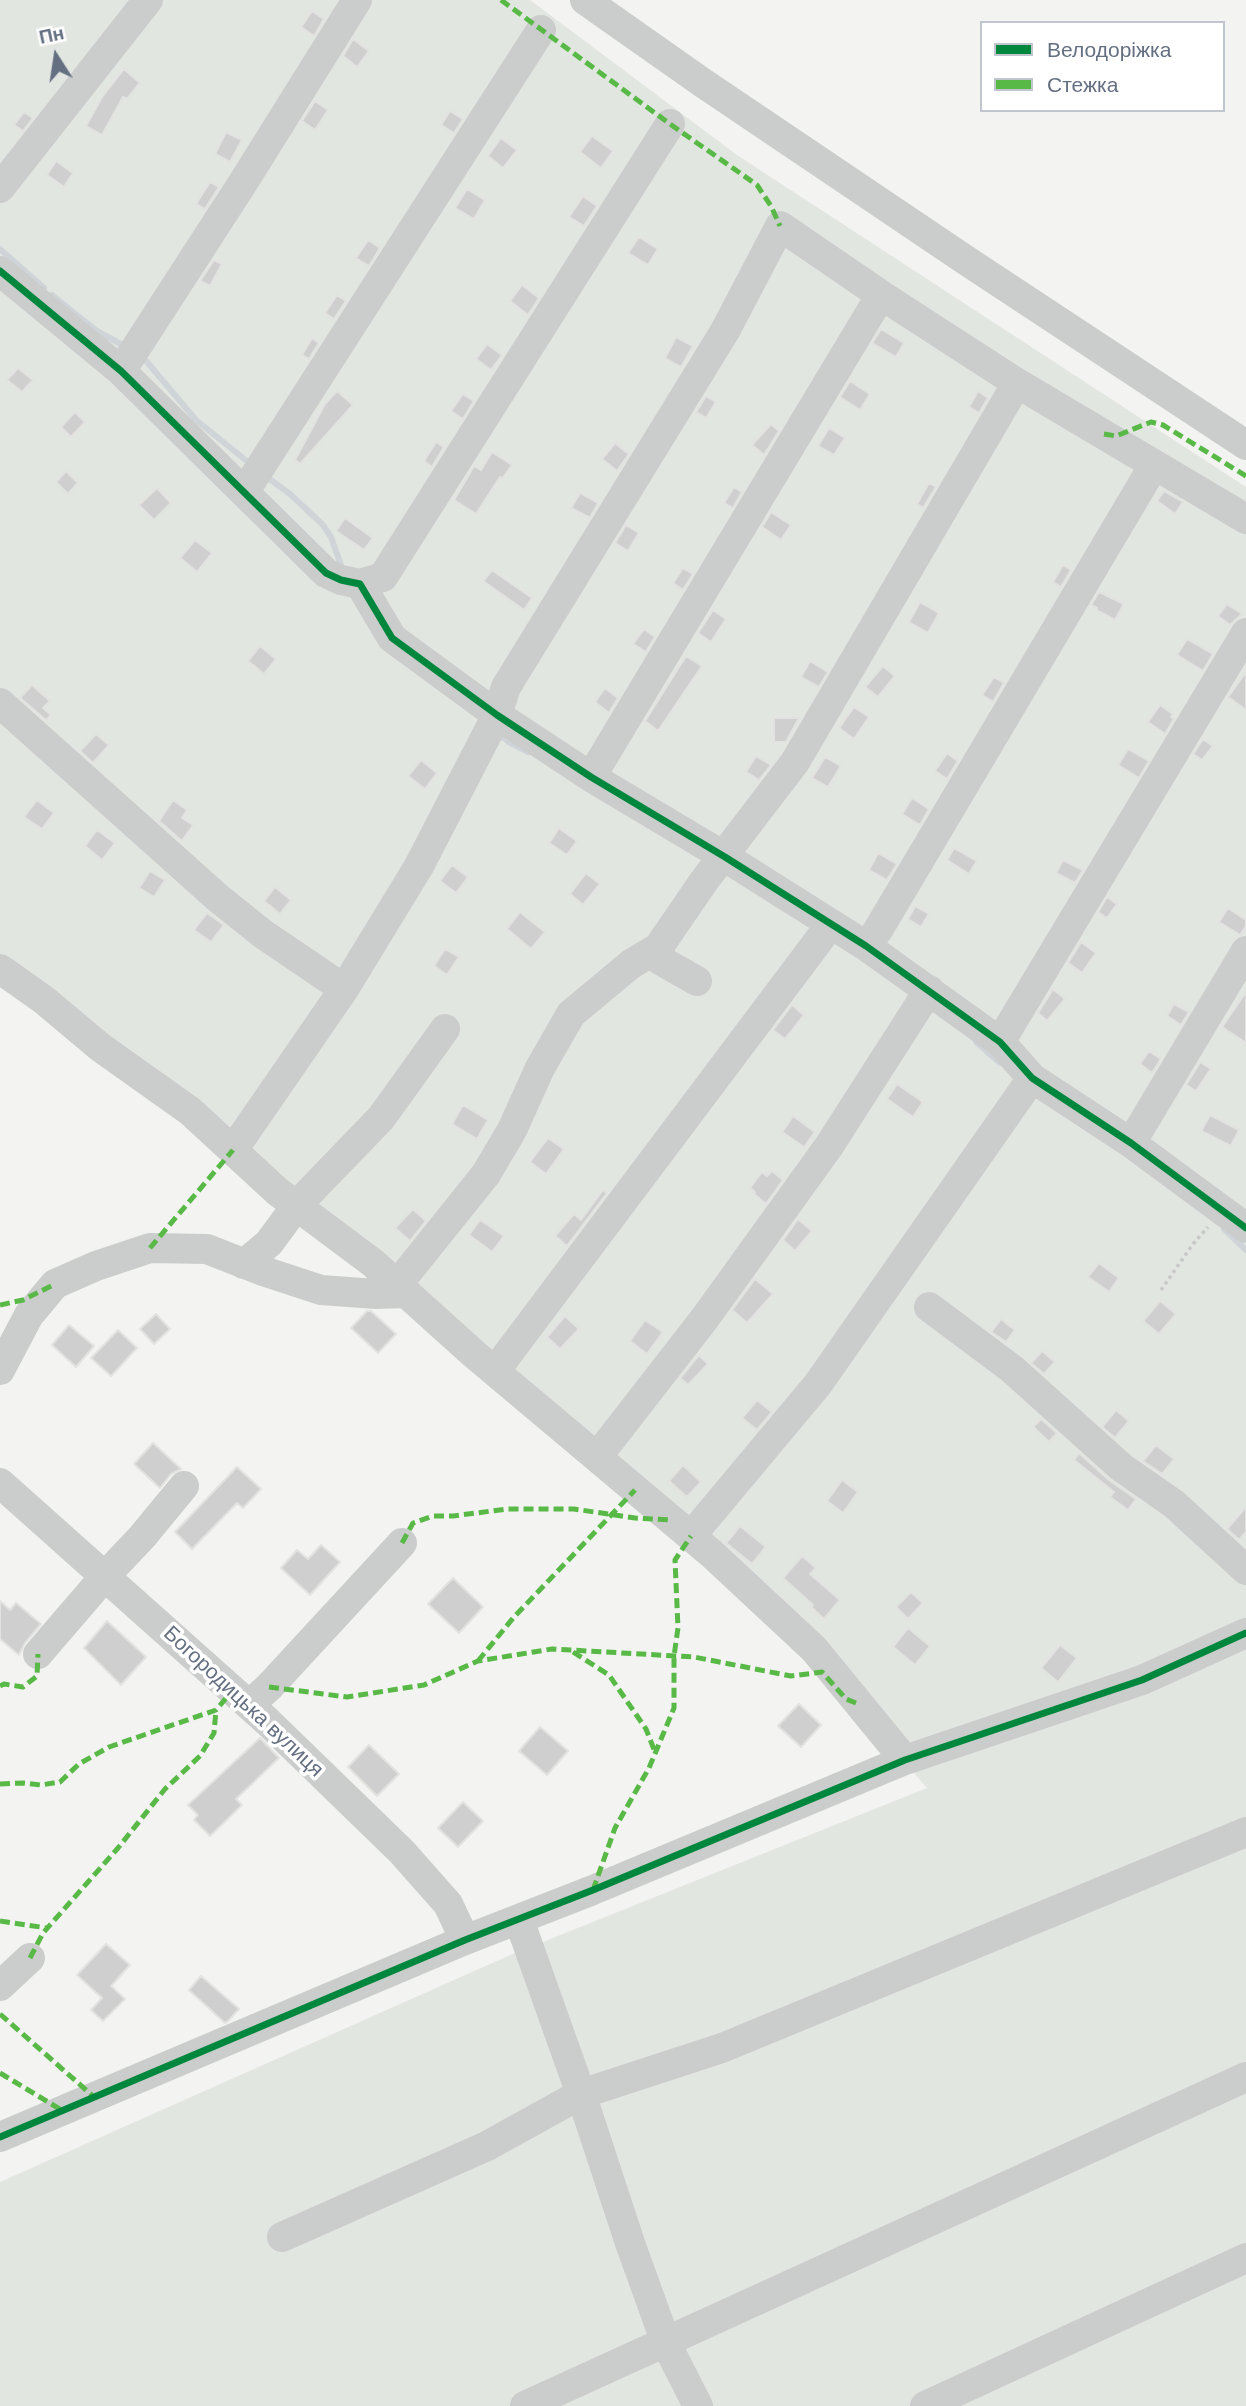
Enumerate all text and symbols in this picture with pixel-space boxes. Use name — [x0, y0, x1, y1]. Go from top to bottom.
north arrow — [21, 21, 91, 91]
legend — [980, 21, 1225, 112]
text: Пн — [37, 22, 66, 48]
text: Велодоріжка — [1047, 38, 1171, 61]
text: Стежка — [1047, 73, 1118, 96]
street label: Богородицька вулиця — [158, 1621, 328, 1783]

